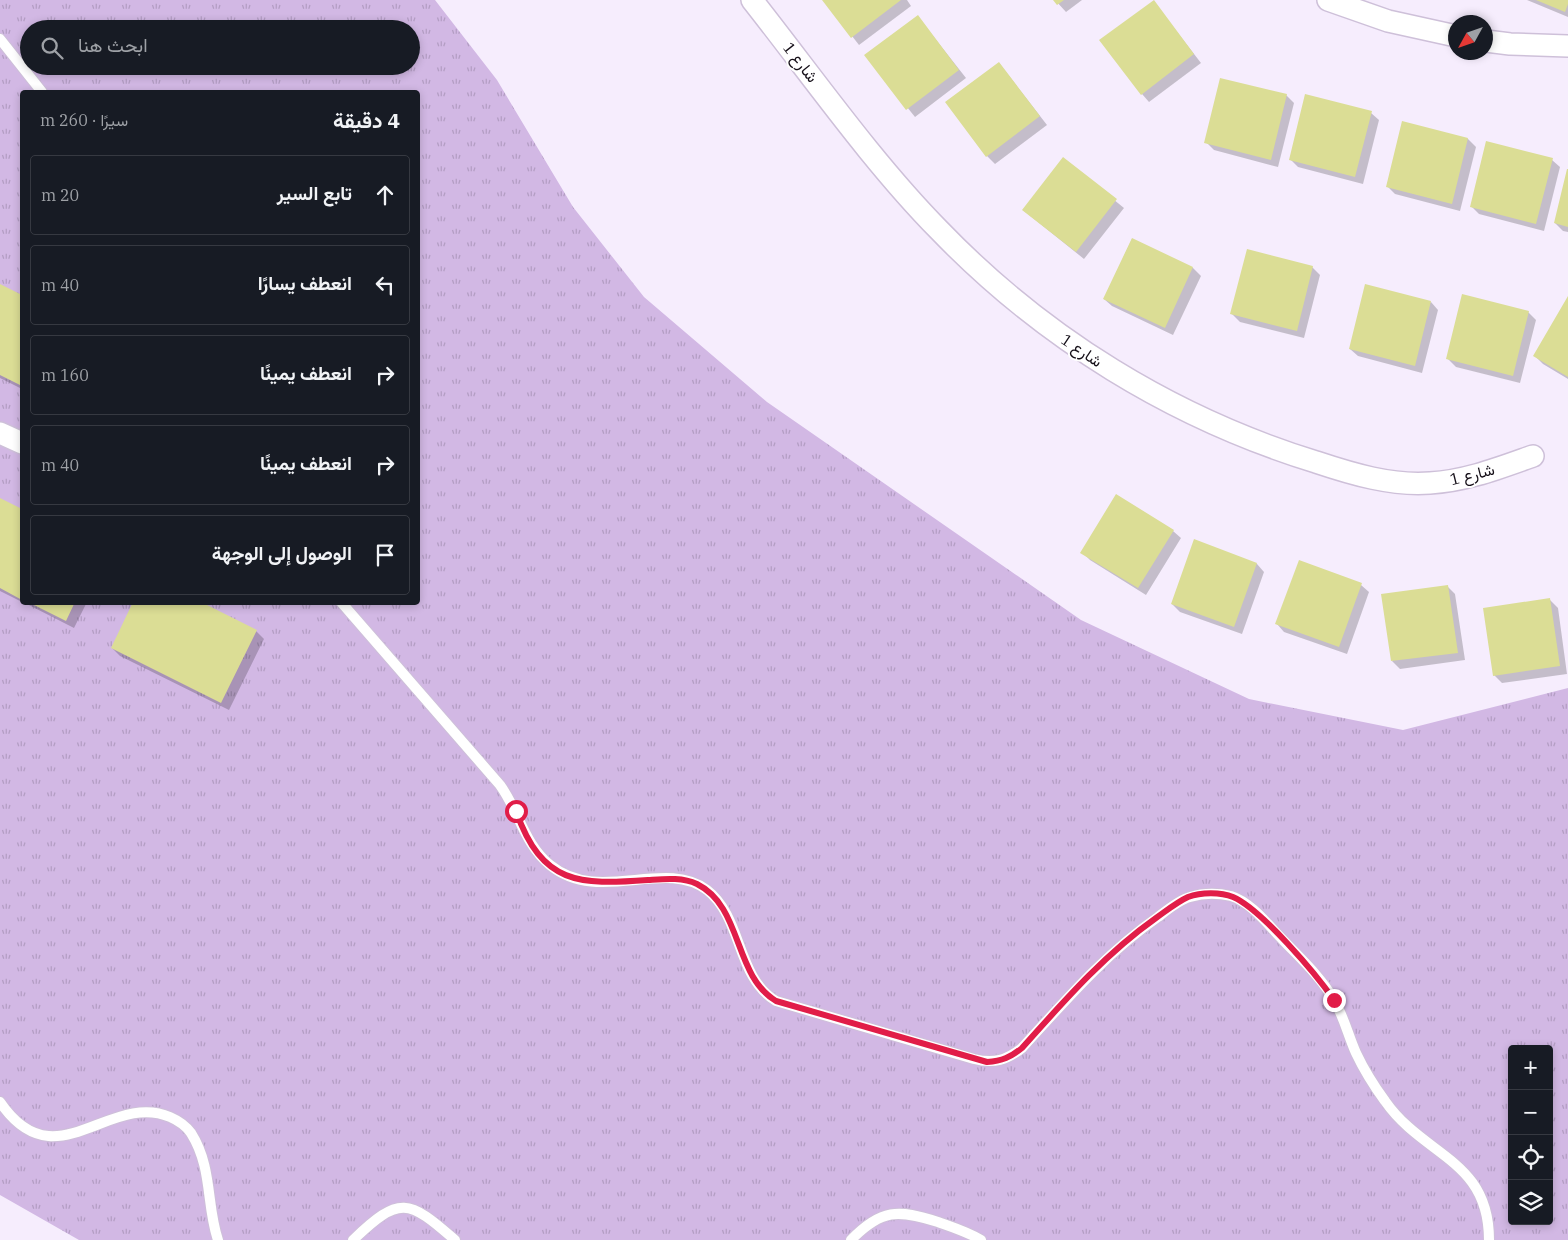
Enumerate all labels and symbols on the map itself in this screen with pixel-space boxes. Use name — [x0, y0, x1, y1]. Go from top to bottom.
north arrow — [1448, 15, 1493, 60]
street label: شارع 1 — [778, 38, 823, 87]
street label: شارع 1 — [1056, 329, 1106, 373]
street label: شارع 1 — [1447, 459, 1497, 491]
route start — [505, 800, 528, 823]
route end — [1323, 989, 1346, 1012]

